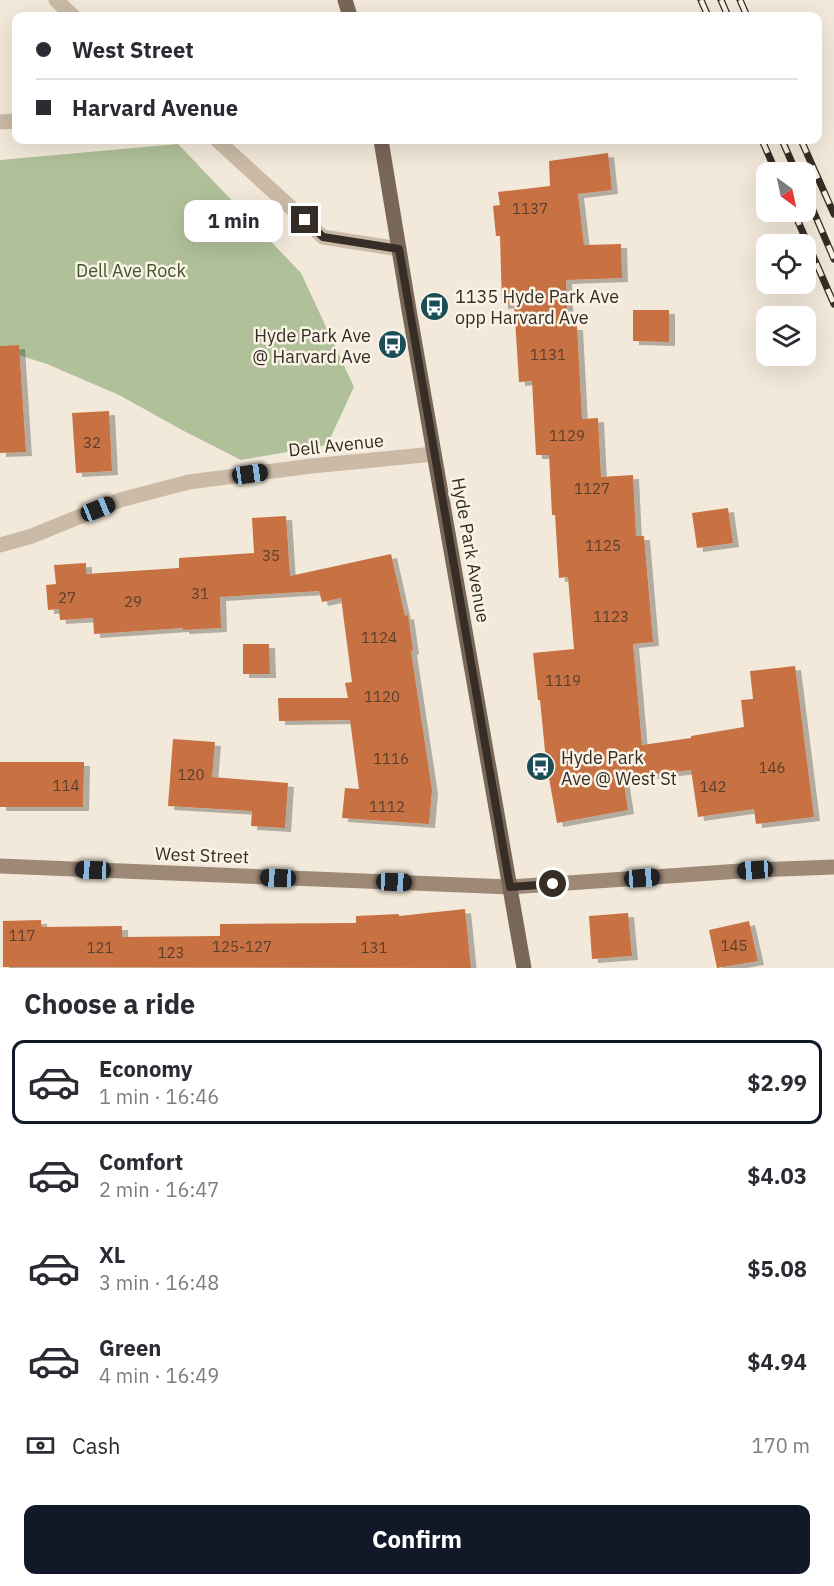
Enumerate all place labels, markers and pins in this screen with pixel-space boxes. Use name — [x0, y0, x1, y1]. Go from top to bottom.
place label: 1135 Hyde Park Ave opp Harvard Ave — [455, 285, 619, 329]
bus stop icon: 1135 Hyde Park Ave opp Harvard Ave — [418, 290, 450, 322]
place label: Hyde Park Ave @ Harvard Ave — [252, 324, 371, 368]
bus stop icon: Hyde Park Ave @ Harvard Ave — [376, 329, 408, 361]
place label: Hyde Park Ave @ West St — [561, 746, 677, 790]
bus stop icon: Hyde Park Ave @ West St — [524, 751, 556, 783]

